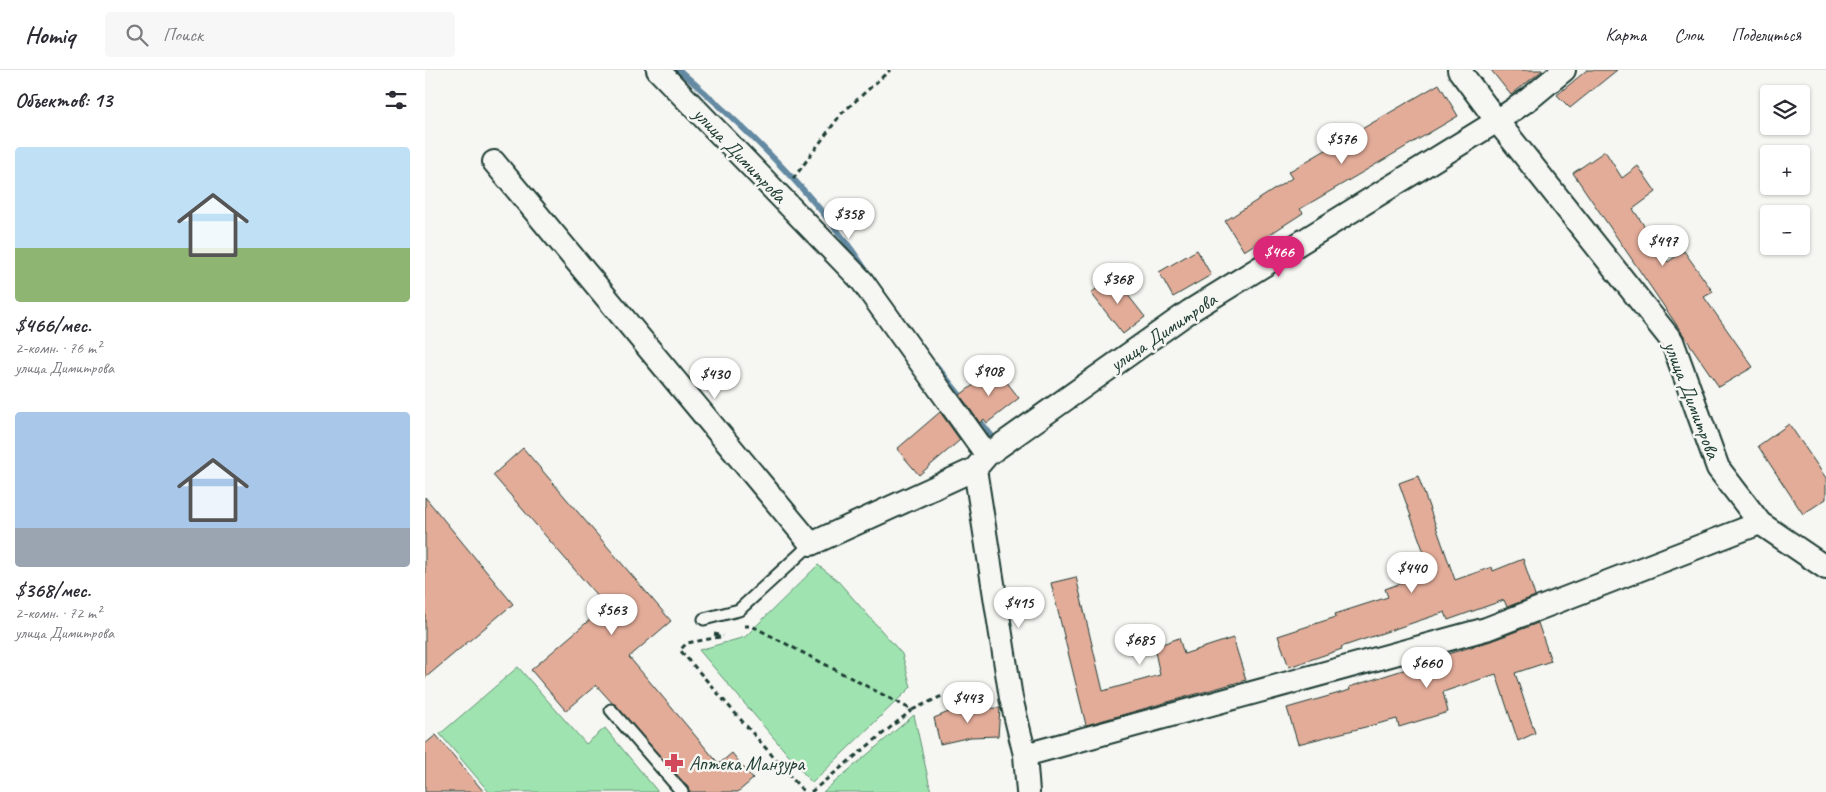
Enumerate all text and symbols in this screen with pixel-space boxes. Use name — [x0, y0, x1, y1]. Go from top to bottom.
search box — [105, 12, 455, 57]
text: Homiq — [25, 20, 75, 50]
icon: search — [123, 21, 151, 49]
text: Поиск — [163, 23, 203, 47]
text: Карта — [1605, 24, 1646, 46]
text: Слои — [1674, 24, 1703, 46]
text: Поделиться — [1731, 24, 1801, 46]
map controls — [1760, 85, 1810, 255]
button: layers — [1760, 85, 1810, 135]
icon: filters — [382, 86, 410, 114]
text: Объектов: 13 — [15, 87, 112, 113]
street label: улица Димитрова — [687, 101, 793, 209]
pin: $576 — [1312, 122, 1372, 165]
text: $576 — [1328, 129, 1356, 149]
button: + — [1760, 145, 1810, 195]
icon: home — [168, 180, 258, 270]
pin: $358 — [819, 198, 879, 240]
text: $358 — [835, 204, 863, 224]
button: − — [1760, 205, 1810, 255]
pin: $497 — [1633, 224, 1693, 267]
text: $497 — [1649, 231, 1677, 251]
pin: $466 — [1249, 236, 1309, 278]
text: $466 — [1264, 242, 1294, 262]
pin: $368 — [1088, 262, 1148, 305]
text: $368 — [1103, 269, 1133, 289]
street label: улица Димитрова — [1104, 286, 1222, 378]
text: $466/мес. — [15, 312, 91, 338]
street label: улица Димитрова — [1658, 337, 1726, 463]
text: 2-комн. · 76 m² — [15, 338, 101, 358]
pin: $908 — [959, 354, 1019, 397]
text: улица Димитрова — [15, 358, 114, 378]
pin: $430 — [685, 358, 745, 400]
text: $908 — [975, 361, 1003, 381]
text: $430 — [701, 364, 729, 384]
icon: home — [168, 445, 258, 535]
pin: $440 — [1382, 552, 1442, 594]
text: $440 — [1398, 558, 1426, 578]
text: $368/мес. — [15, 577, 91, 603]
pin: $415 — [989, 586, 1049, 629]
text: $415 — [1005, 593, 1033, 613]
pin: $563 — [582, 594, 642, 636]
text: $563 — [598, 600, 626, 620]
text: 2-комн. · 72 m² — [15, 603, 101, 623]
text: улица Димитрова — [15, 623, 114, 643]
pin: $685 — [1110, 624, 1170, 666]
text: $685 — [1126, 630, 1154, 650]
pin: $660 — [1397, 646, 1457, 689]
text: $660 — [1412, 653, 1442, 673]
pin: $443 — [938, 682, 998, 724]
text: $443 — [954, 688, 982, 708]
place label: Аптека Манзура — [689, 751, 806, 776]
pharmacy icon: Аптека Манзура — [663, 752, 685, 774]

